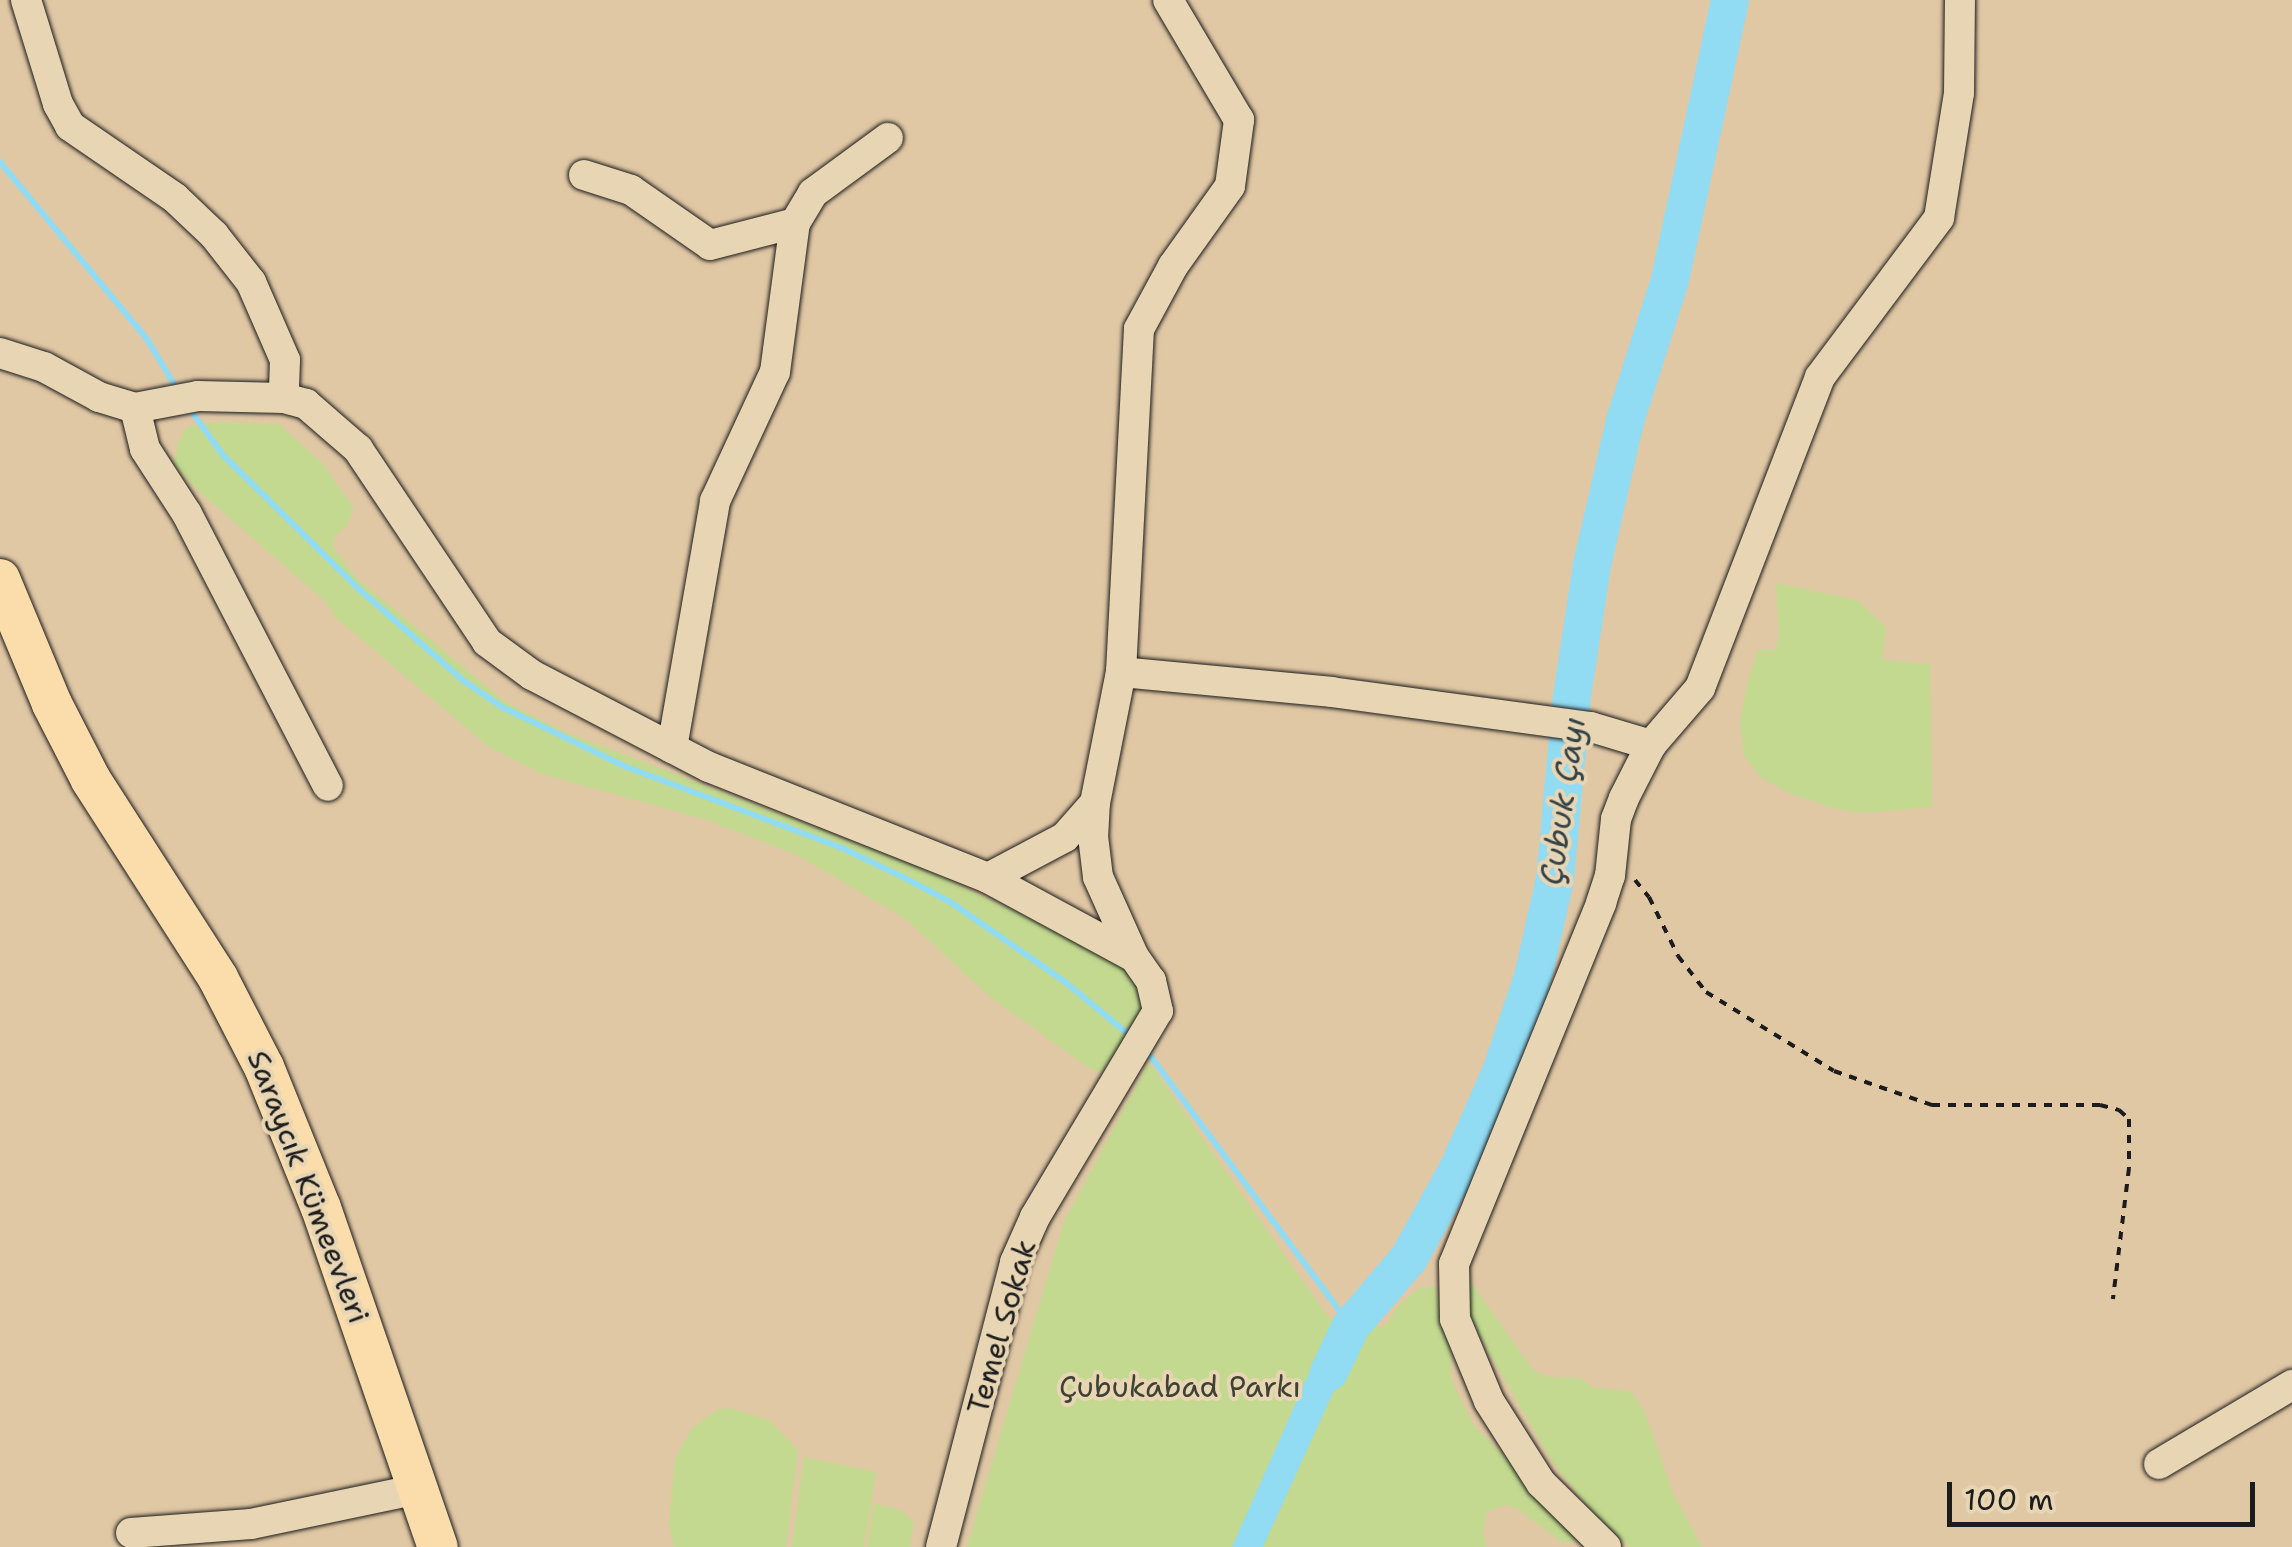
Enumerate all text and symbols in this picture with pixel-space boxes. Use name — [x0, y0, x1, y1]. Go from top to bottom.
water label: Çubuk Çayı — [1532, 714, 1594, 888]
street label: Saraycık Kümeevleri — [239, 1046, 377, 1328]
street label: Temel Sokak — [960, 1236, 1044, 1418]
park label: Çubukabad Parkı — [1059, 1369, 1301, 1405]
scale bar — [1952, 1462, 2260, 1524]
text: 100 m — [1964, 1479, 2054, 1520]

